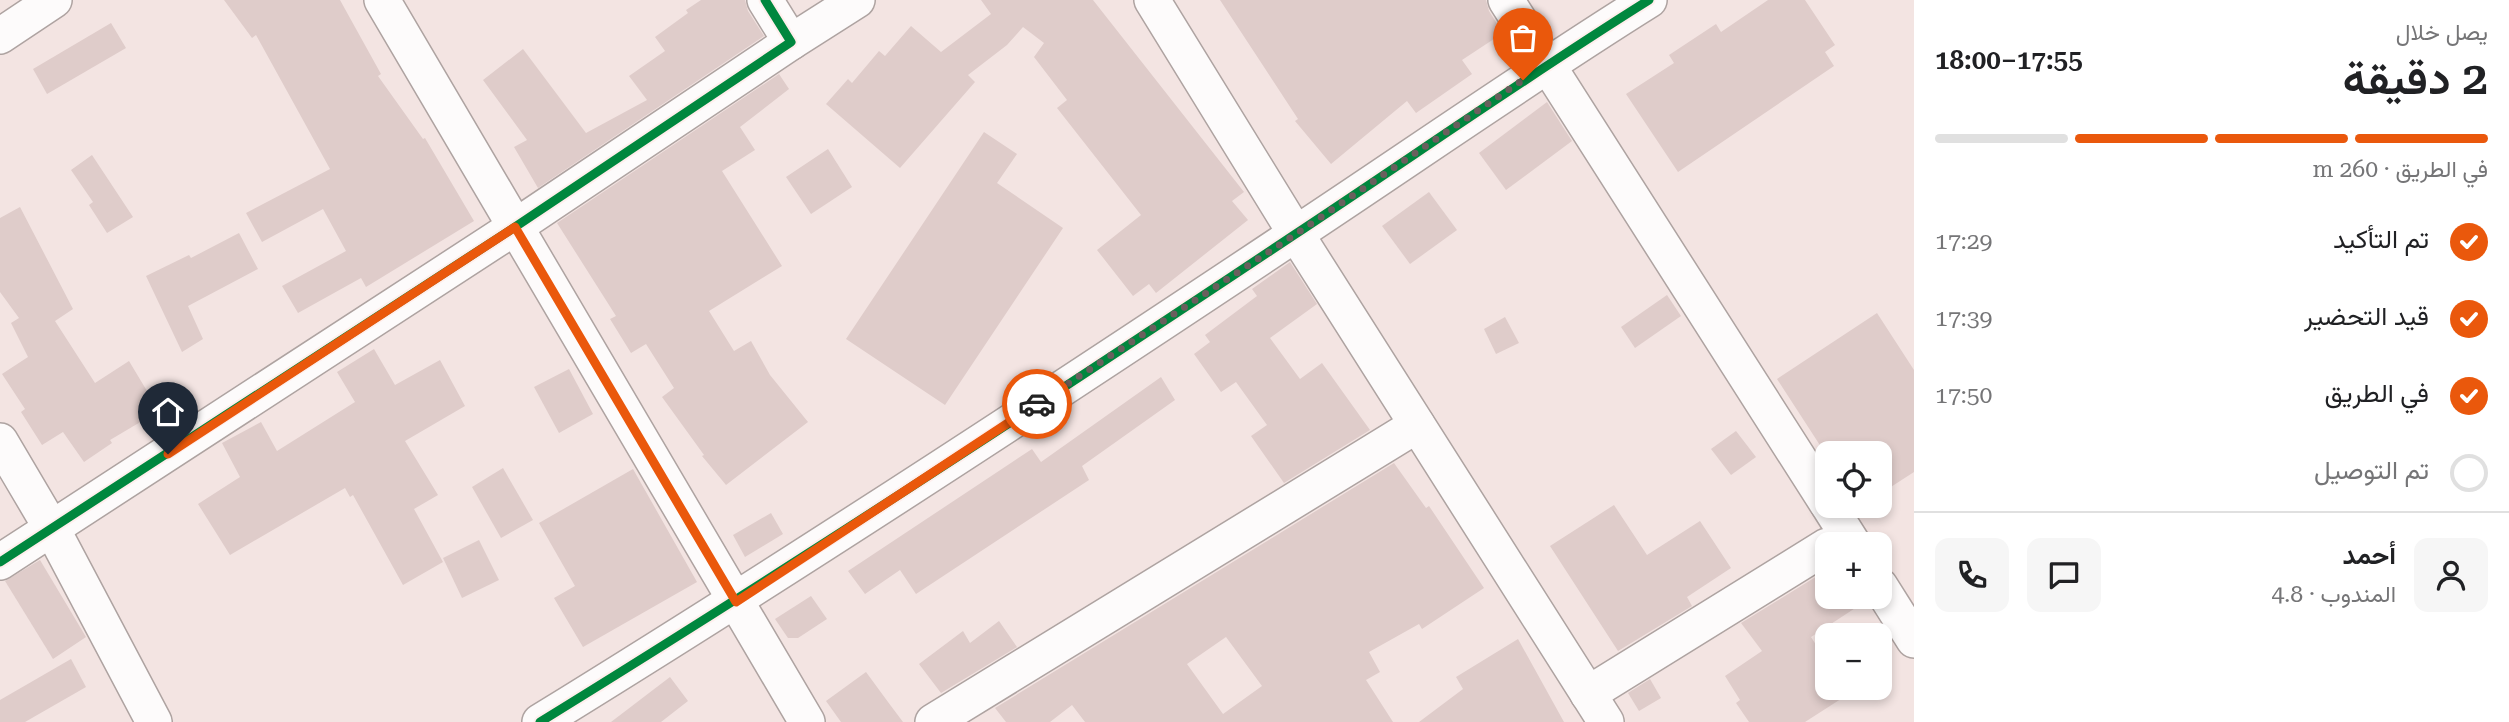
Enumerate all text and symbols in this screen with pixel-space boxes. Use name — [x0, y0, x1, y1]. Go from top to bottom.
pin — [1493, 8, 1553, 80]
icon: bag — [1504, 19, 1542, 57]
text: يصل خلال — [2396, 19, 2488, 46]
text: 17:55–18:00 — [1935, 45, 2083, 75]
text: 2 دقيقة — [2343, 51, 2488, 105]
text: في الطريق · 260 m — [2313, 156, 2488, 183]
icon: check — [2450, 223, 2488, 261]
text: تم التأكيد — [2333, 224, 2429, 254]
text: 17:29 — [1935, 228, 1992, 255]
icon: check — [2450, 300, 2488, 338]
text: قيد التحضير — [2304, 301, 2429, 331]
text: 17:39 — [1935, 305, 1992, 332]
courier — [1002, 369, 1072, 439]
icon: check — [2450, 377, 2488, 415]
text: في الطريق — [2324, 378, 2429, 408]
pin — [138, 382, 198, 454]
text: 17:50 — [1935, 382, 1992, 409]
icon: car — [1018, 385, 1056, 423]
icon: home — [149, 393, 187, 431]
map controls — [1815, 441, 1892, 700]
button: locate — [1815, 441, 1892, 518]
text: تم التوصيل — [2314, 455, 2429, 485]
button: + — [1815, 532, 1892, 609]
button: phone — [1935, 538, 2009, 612]
button: chat — [2027, 538, 2101, 612]
button: person — [2414, 538, 2488, 612]
text: أحمد — [2343, 540, 2396, 570]
text: المندوب · 4.8 — [2271, 581, 2396, 608]
button: − — [1815, 623, 1892, 700]

